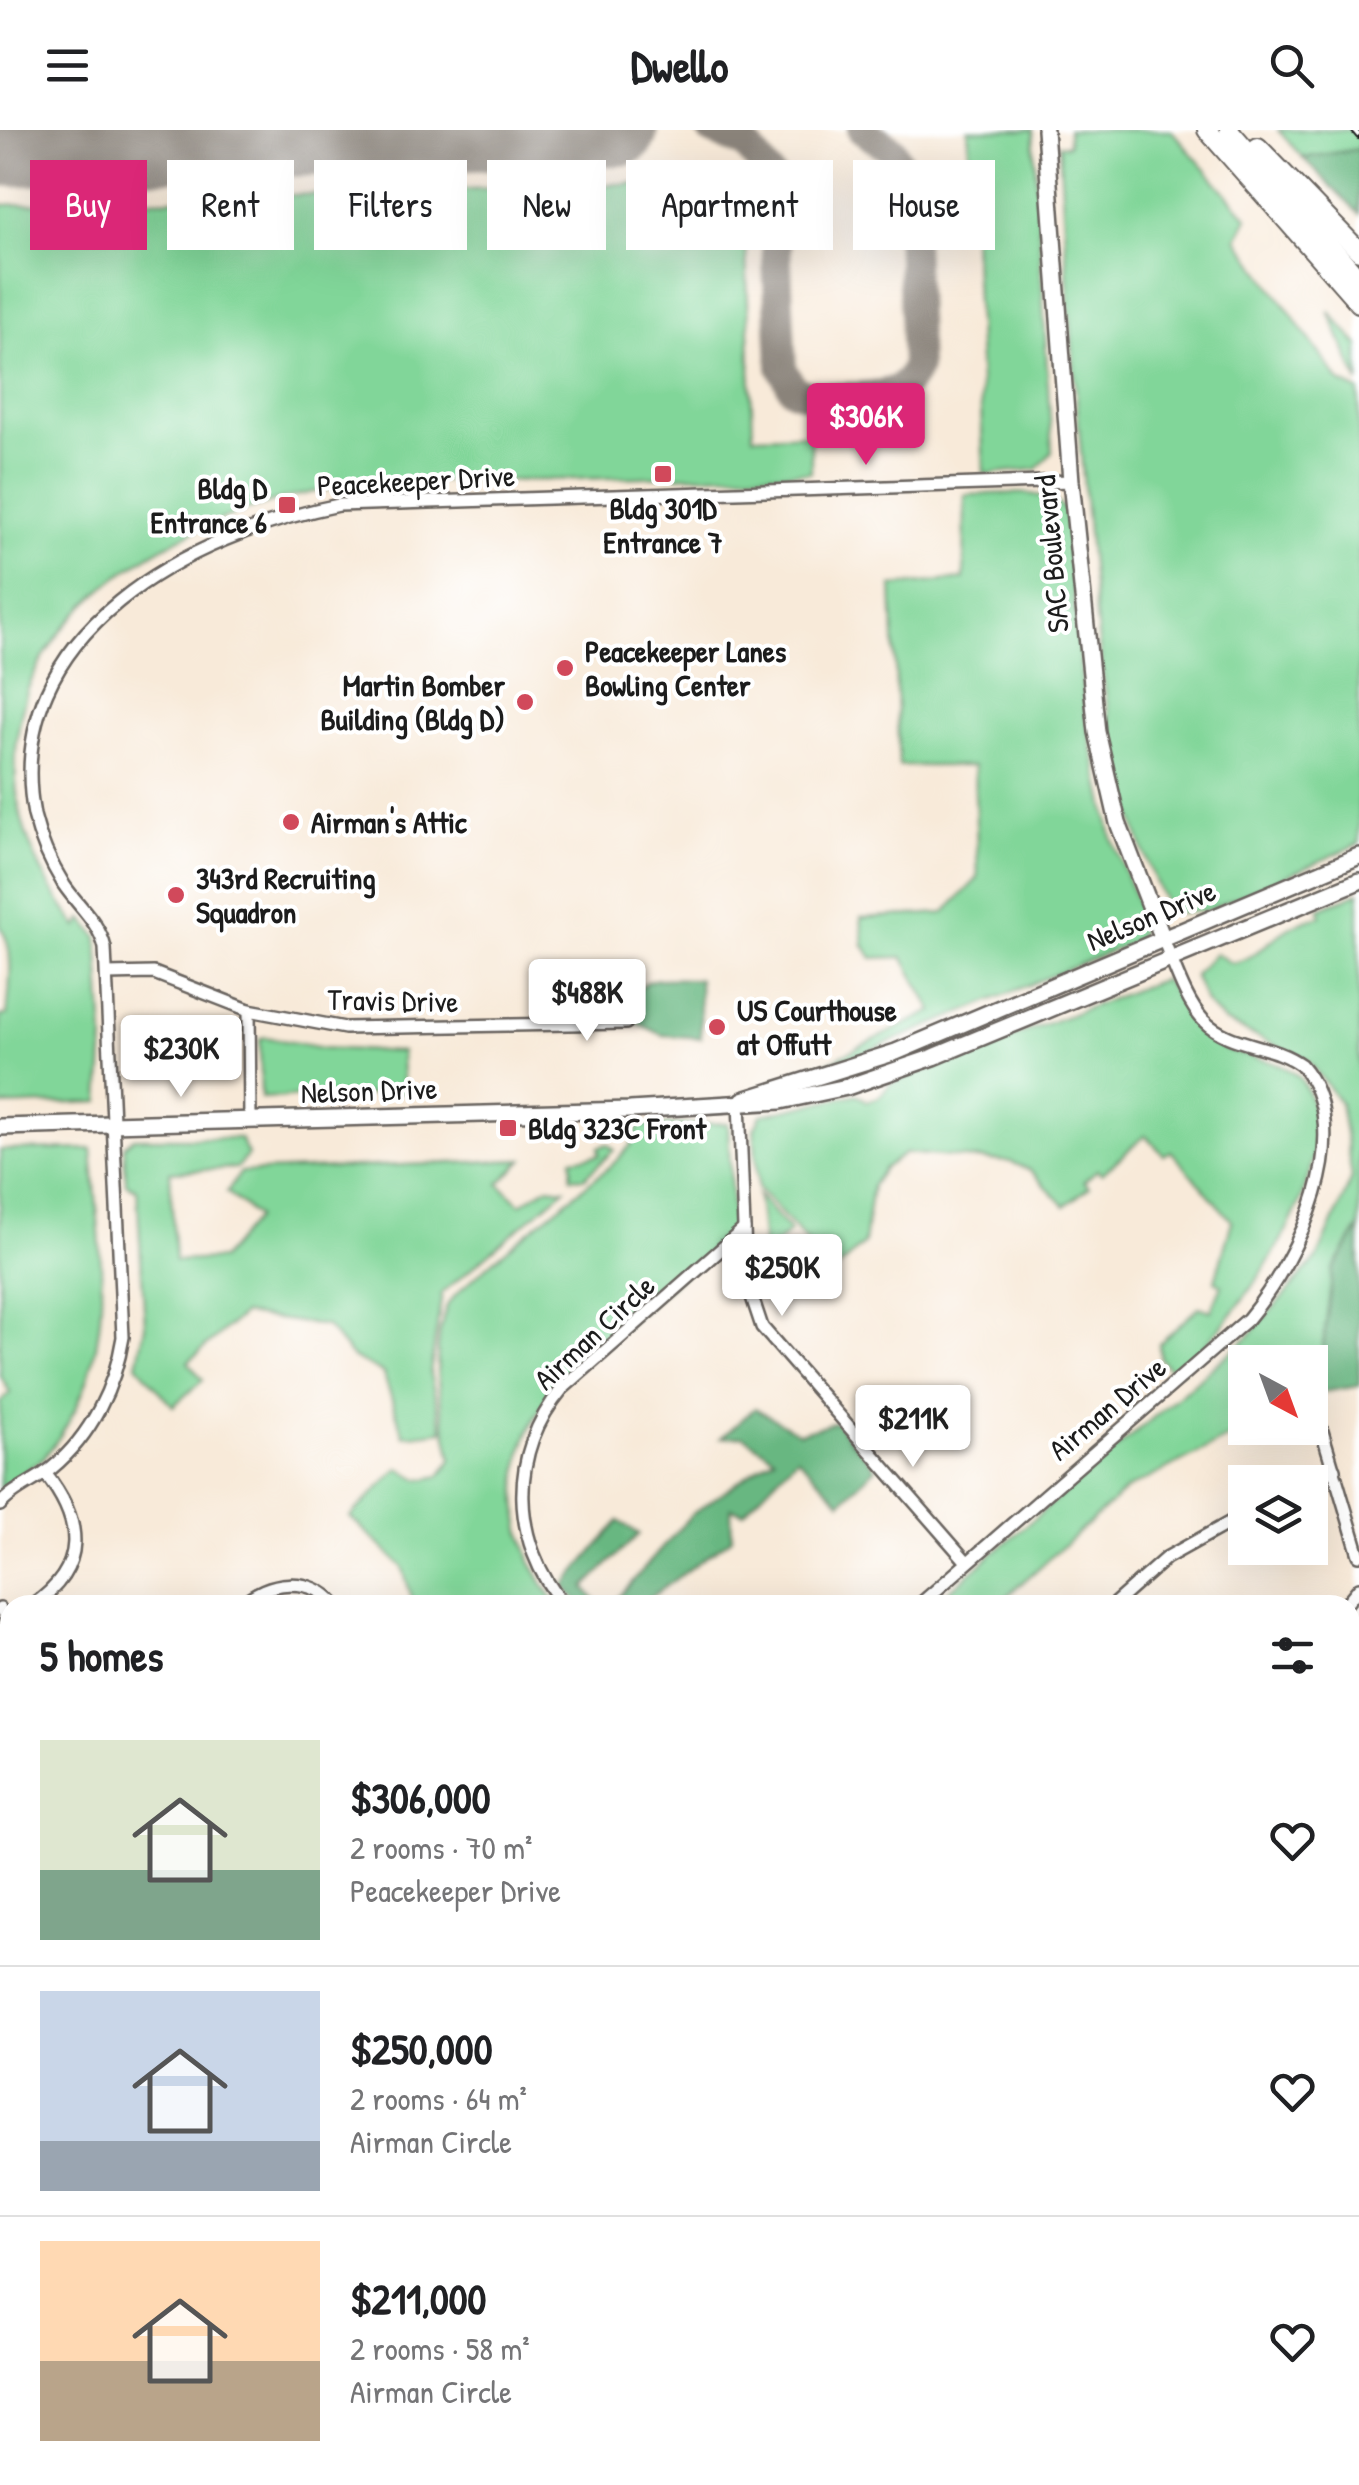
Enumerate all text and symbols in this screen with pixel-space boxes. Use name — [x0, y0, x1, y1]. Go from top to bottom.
text: Dwello — [631, 35, 728, 96]
icon: menu — [40, 38, 95, 93]
icon: search — [1264, 38, 1319, 93]
chip: Buy — [30, 160, 147, 250]
chip: Rent — [167, 160, 294, 250]
chip: Filters — [314, 160, 467, 250]
chip: New — [487, 160, 606, 250]
chip: Apartment — [626, 160, 833, 250]
chip: House — [853, 160, 995, 250]
pin: $306K — [796, 383, 936, 468]
text: $306K — [829, 394, 903, 437]
street label: Peacekeeper Drive — [316, 455, 516, 505]
marker: Bldg 301D Entrance 7 — [652, 463, 674, 485]
place label: Bldg D Entrance 6 — [151, 468, 268, 542]
street label: SAC Boulevard — [1024, 473, 1078, 634]
place label: Bldg 301D Entrance 7 — [603, 488, 723, 562]
marker: Bldg D Entrance 6 — [276, 494, 298, 516]
place label: Peacekeeper Lanes Bowling Center — [585, 631, 787, 706]
marker: Peacekeeper Lanes Bowling Center — [554, 657, 576, 679]
place label: Martin Bomber Building (Bldg D) — [321, 665, 505, 740]
marker: Martin Bomber Building (Bldg D) — [514, 691, 536, 713]
place label: Airman's Attic — [311, 802, 467, 842]
marker: Airman's Attic — [280, 811, 302, 833]
place label: 343rd Recruiting Squadron — [196, 858, 376, 933]
street label: Nelson Drive — [1080, 870, 1222, 960]
marker: 343rd Recruiting Squadron — [165, 884, 187, 906]
pin: $488K — [517, 959, 657, 1044]
text: $488K — [551, 970, 623, 1013]
street label: Travis Drive — [327, 979, 459, 1021]
place label: US Courthouse at Offutt — [737, 990, 897, 1064]
pin: $230K — [111, 1015, 251, 1100]
marker: US Courthouse at Offutt — [706, 1016, 728, 1038]
text: $230K — [143, 1026, 219, 1069]
street label: Nelson Drive — [300, 1068, 438, 1112]
place label: Bldg 323C Front — [528, 1108, 708, 1149]
marker: Bldg 323C Front — [497, 1117, 519, 1139]
pin: $250K — [712, 1234, 852, 1319]
text: $250K — [744, 1245, 820, 1288]
street label: Airman Circle — [525, 1266, 663, 1398]
north arrow — [1228, 1345, 1328, 1445]
map controls — [1228, 1345, 1328, 1565]
street label: Airman Drive — [1040, 1347, 1174, 1469]
pin: $211K — [843, 1385, 983, 1470]
text: $211K — [877, 1396, 949, 1439]
button: layers — [1228, 1465, 1328, 1565]
text: 5 homes — [40, 1627, 163, 1684]
icon: filters — [1265, 1628, 1320, 1683]
text: $306,000 — [350, 1769, 491, 1826]
icon: home — [120, 1780, 240, 1900]
icon: heart — [1265, 1813, 1320, 1868]
text: 2 rooms · 70 m² — [350, 1826, 532, 1869]
text: Peacekeeper Drive — [350, 1869, 561, 1912]
text: $250,000 — [350, 2020, 492, 2077]
icon: home — [120, 2031, 240, 2151]
icon: heart — [1265, 2064, 1320, 2119]
text: 2 rooms · 64 m² — [350, 2077, 527, 2120]
text: Airman Circle — [350, 2120, 512, 2163]
text: $211,000 — [350, 2270, 486, 2327]
icon: home — [120, 2281, 240, 2401]
icon: heart — [1265, 2314, 1320, 2369]
text: 2 rooms · 58 m² — [350, 2327, 530, 2370]
text: Airman Circle — [350, 2370, 512, 2413]

